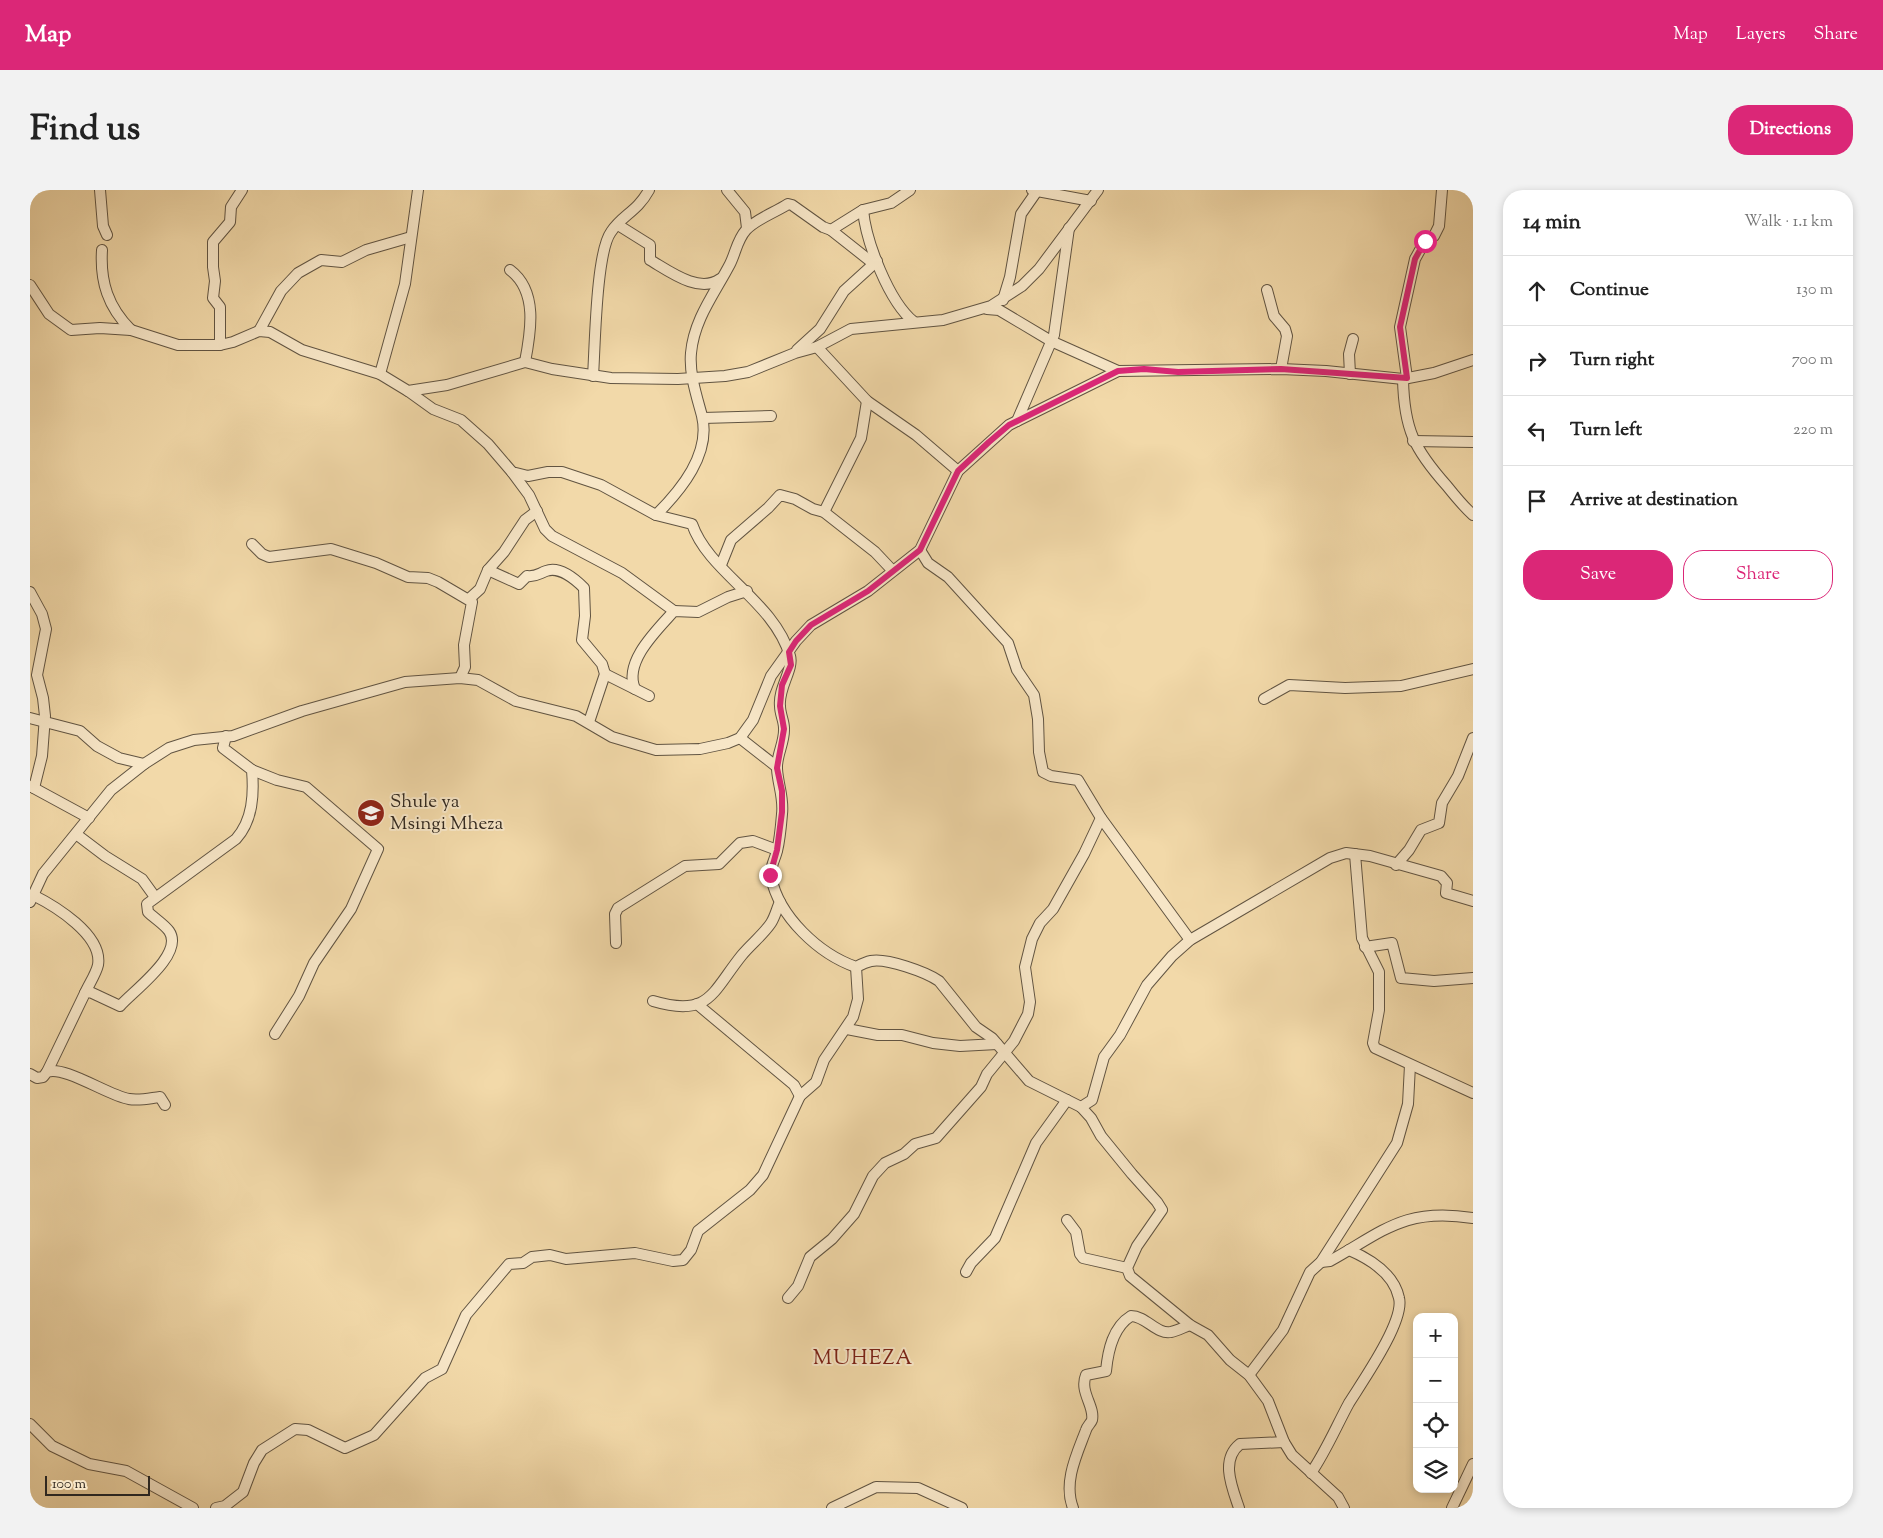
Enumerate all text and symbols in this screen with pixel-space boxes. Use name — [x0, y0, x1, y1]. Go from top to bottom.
text: Map — [25, 18, 71, 52]
text: Map — [1673, 22, 1708, 48]
text: Layers — [1736, 22, 1786, 48]
text: Share — [1814, 22, 1858, 48]
text: Find us — [30, 105, 140, 156]
button: Directions — [1728, 105, 1853, 155]
text: 14 min — [1523, 208, 1581, 238]
text: Walk · 1.1 km — [1744, 211, 1833, 234]
route start — [1414, 230, 1437, 253]
icon: ahead — [1523, 277, 1551, 305]
text: Continue — [1570, 277, 1649, 304]
text: 130 m — [1796, 279, 1833, 302]
icon: right — [1523, 347, 1551, 375]
text: Turn right — [1570, 347, 1654, 374]
text: 700 m — [1792, 349, 1833, 372]
icon: left — [1523, 417, 1551, 445]
text: Turn left — [1570, 417, 1642, 444]
text: 220 m — [1793, 419, 1833, 442]
icon: arrive — [1523, 487, 1551, 515]
text: Arrive at destination — [1570, 487, 1738, 514]
button: Save — [1523, 550, 1673, 600]
button: Share — [1683, 550, 1833, 600]
place label: Shule ya Msingi Mheza — [390, 789, 504, 838]
school or university icon: Shule ya Msingi Mheza — [356, 798, 386, 828]
route end — [759, 864, 782, 887]
map controls — [1413, 1313, 1458, 1493]
button: + — [1413, 1313, 1458, 1358]
district label: MUHEZA — [813, 1344, 913, 1374]
button: − — [1413, 1358, 1458, 1403]
button: locate — [1413, 1403, 1458, 1448]
button: layers — [1413, 1448, 1458, 1493]
scale bar — [45, 1473, 150, 1496]
text: 100 m — [52, 1475, 86, 1495]

